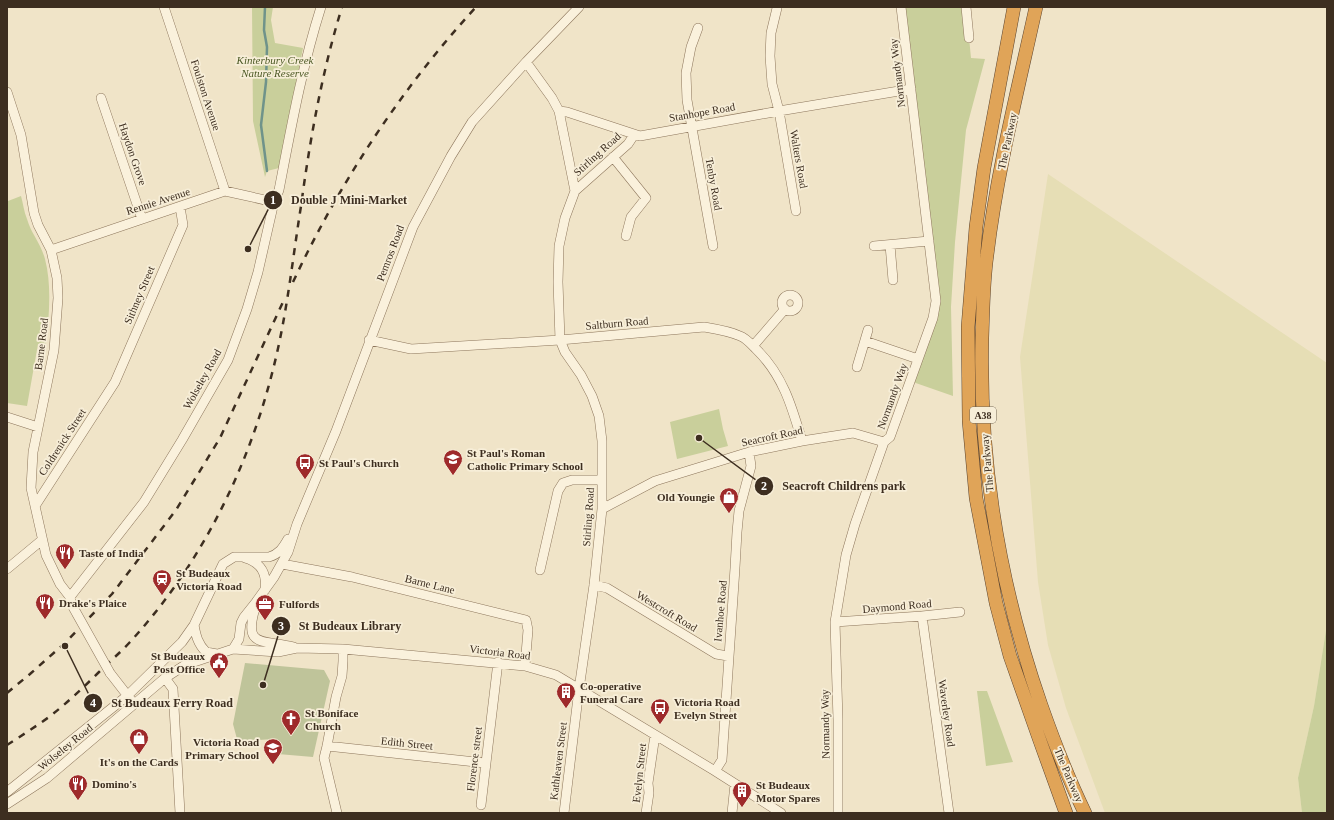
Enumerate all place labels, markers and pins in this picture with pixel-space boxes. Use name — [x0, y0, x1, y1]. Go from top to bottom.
callout: Double J Mini-Market — [263, 188, 415, 212]
place label: St Paul's Roman Catholic Primary School — [467, 447, 583, 472]
school or university icon: St Paul's Roman Catholic Primary School — [442, 448, 464, 476]
bus stop icon: St Paul's Church — [294, 452, 316, 480]
place label: St Paul's Church — [319, 457, 399, 469]
callout: Seacroft Childrens park — [754, 474, 914, 498]
shop icon: Old Youngie — [718, 486, 740, 514]
place label: Old Youngie — [657, 491, 715, 503]
restaurant icon: Taste of India — [54, 542, 76, 570]
place label: Taste of India — [79, 547, 144, 559]
place label: St Budeaux Victoria Road — [176, 567, 242, 592]
station icon: St Budeaux Victoria Road — [151, 568, 173, 596]
restaurant icon: Drake's Plaice — [34, 592, 56, 620]
office icon: Fulfords — [254, 593, 276, 621]
place label: Drake's Plaice — [59, 597, 127, 609]
place label: Fulfords — [279, 598, 320, 610]
callout: St Budeaux Library — [271, 614, 410, 638]
place label: St Budeaux Post Office — [151, 650, 205, 675]
public building icon: St Budeaux Post Office — [208, 651, 230, 679]
place label: Co-operative Funeral Care — [580, 680, 643, 705]
building icon: Co-operative Funeral Care — [555, 681, 577, 709]
callout: St Budeaux Ferry Road — [83, 691, 241, 715]
place label: Victoria Road Evelyn Street — [674, 696, 740, 721]
bus stop icon: Victoria Road Evelyn Street — [649, 697, 671, 725]
place label: St Boniface Church — [305, 707, 359, 732]
church icon: St Boniface Church — [280, 708, 302, 736]
shop icon: It's on the Cards — [128, 727, 150, 755]
place label: Victoria Road Primary School — [185, 736, 259, 761]
school or university icon: Victoria Road Primary School — [262, 737, 284, 765]
place label: It's on the Cards — [100, 756, 179, 768]
restaurant icon: Domino's — [67, 773, 89, 801]
place label: Domino's — [92, 778, 137, 790]
place label: St Budeaux Motor Spares — [756, 779, 821, 804]
building icon: St Budeaux Motor Spares — [731, 780, 753, 808]

